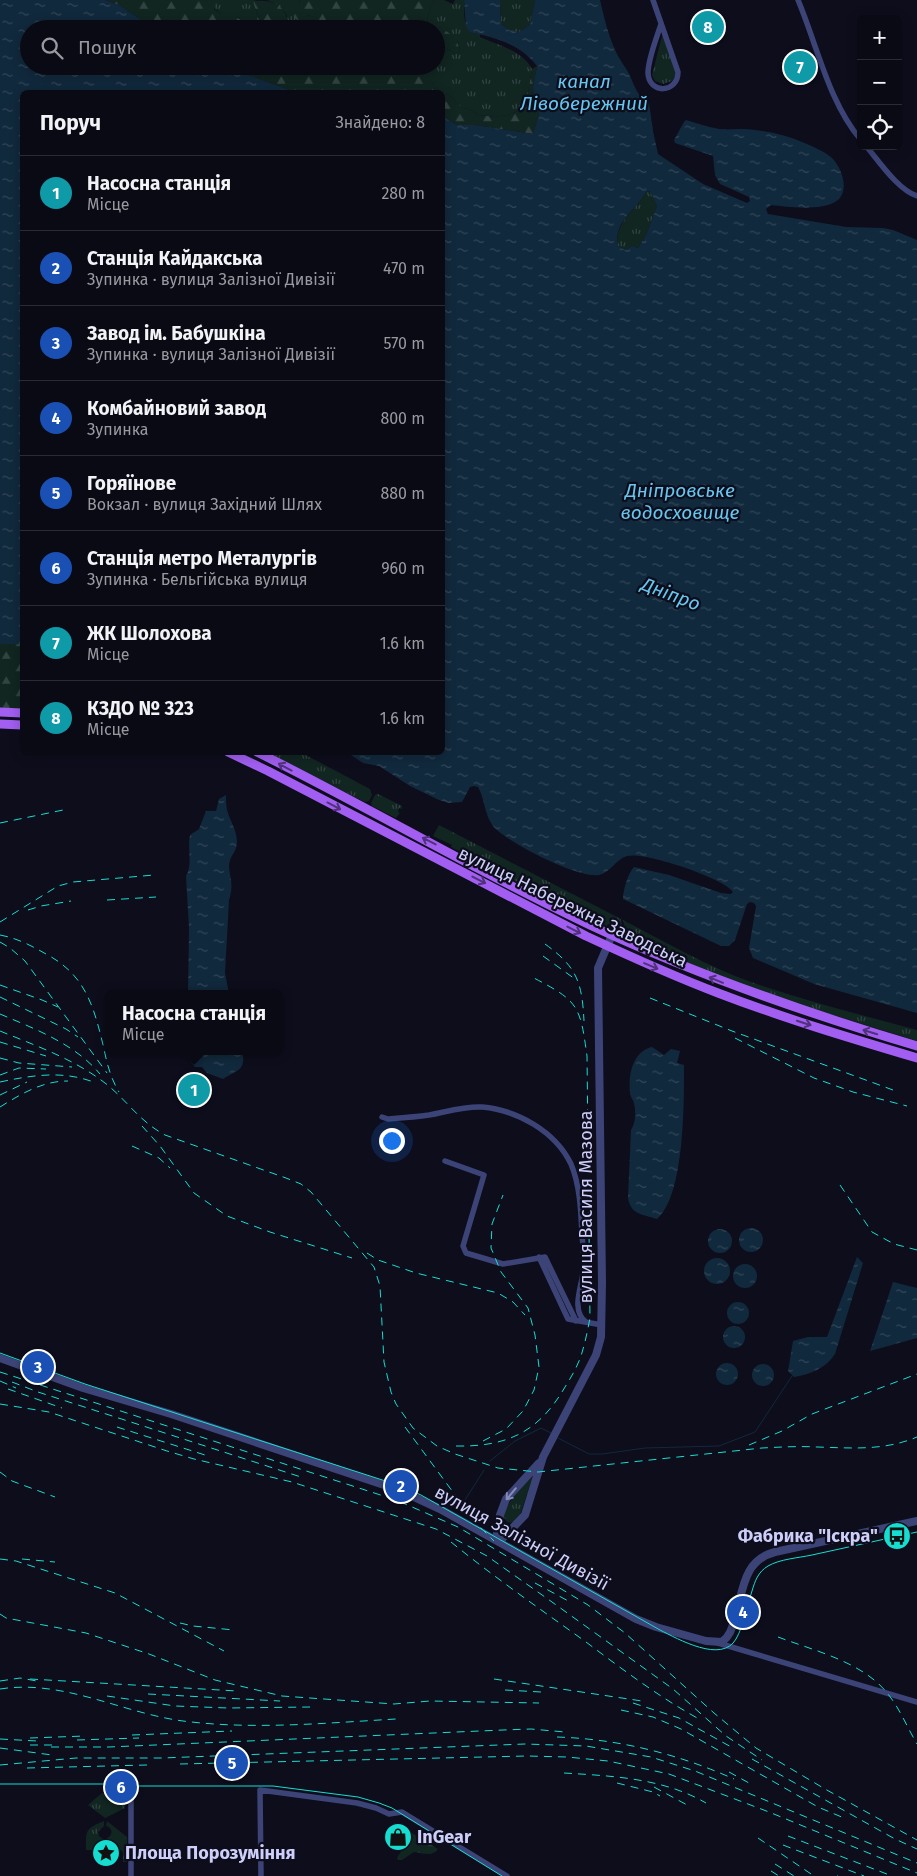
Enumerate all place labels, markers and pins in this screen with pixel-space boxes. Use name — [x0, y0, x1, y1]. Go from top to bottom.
pin: 8 — [692, 8, 724, 46]
pin: 7 — [784, 48, 816, 86]
pin: 1 — [178, 1071, 210, 1109]
pin: 3 — [22, 1348, 54, 1386]
pin: 2 — [385, 1467, 417, 1505]
bus stop icon: Фабрика "Іскра" — [882, 1521, 912, 1551]
place label: Фабрика "Іскра" — [738, 1525, 878, 1547]
pin: 4 — [727, 1593, 759, 1631]
pin: 5 — [216, 1744, 248, 1782]
pin: 6 — [105, 1768, 137, 1806]
shop icon: InGear — [383, 1822, 413, 1852]
place label: InGear — [417, 1826, 472, 1848]
place icon: Площа Порозуміння — [91, 1838, 121, 1868]
place label: Площа Порозуміння — [125, 1842, 296, 1864]

